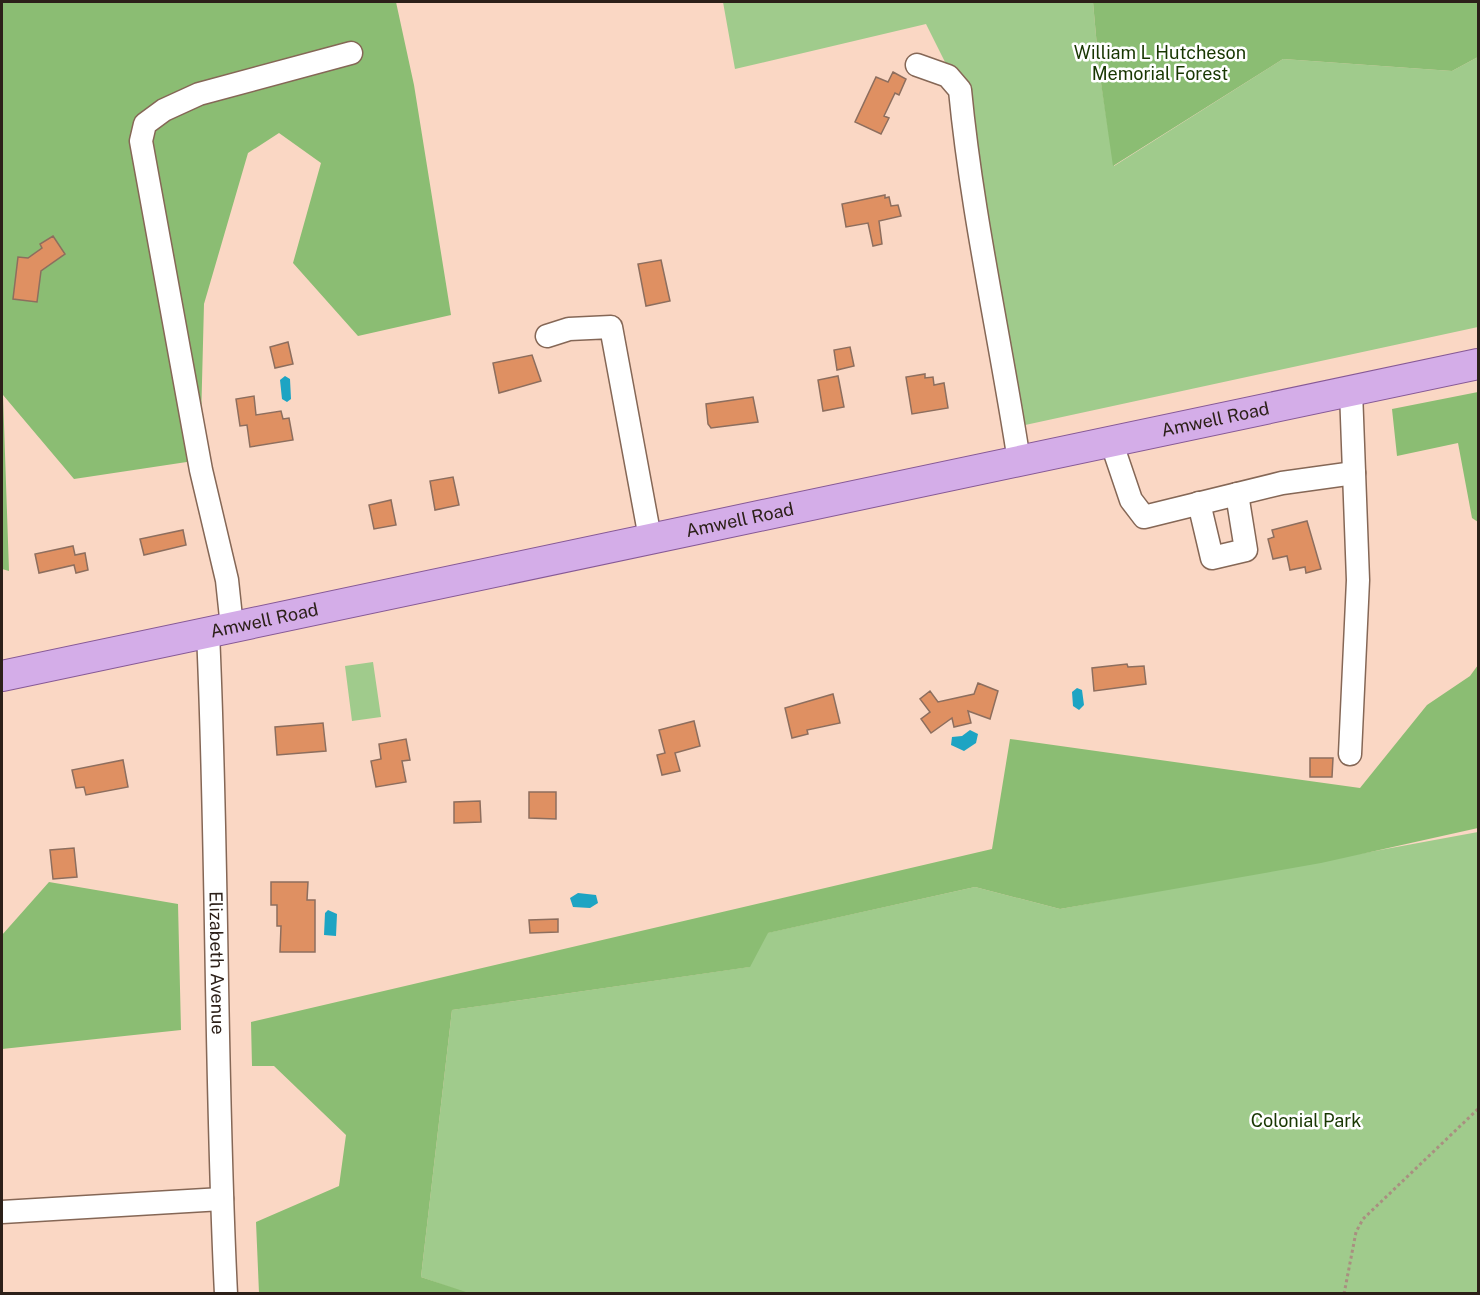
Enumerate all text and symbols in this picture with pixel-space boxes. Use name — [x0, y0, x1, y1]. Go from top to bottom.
park label: William L Hutcheson Memorial Forest — [1074, 42, 1246, 84]
street label: Amwell Road — [1159, 397, 1271, 441]
street label: Amwell Road — [684, 498, 795, 541]
street label: Amwell Road — [208, 598, 320, 642]
street label: Elizabeth Avenue — [205, 891, 229, 1035]
park label: Colonial Park — [1251, 1110, 1361, 1131]

